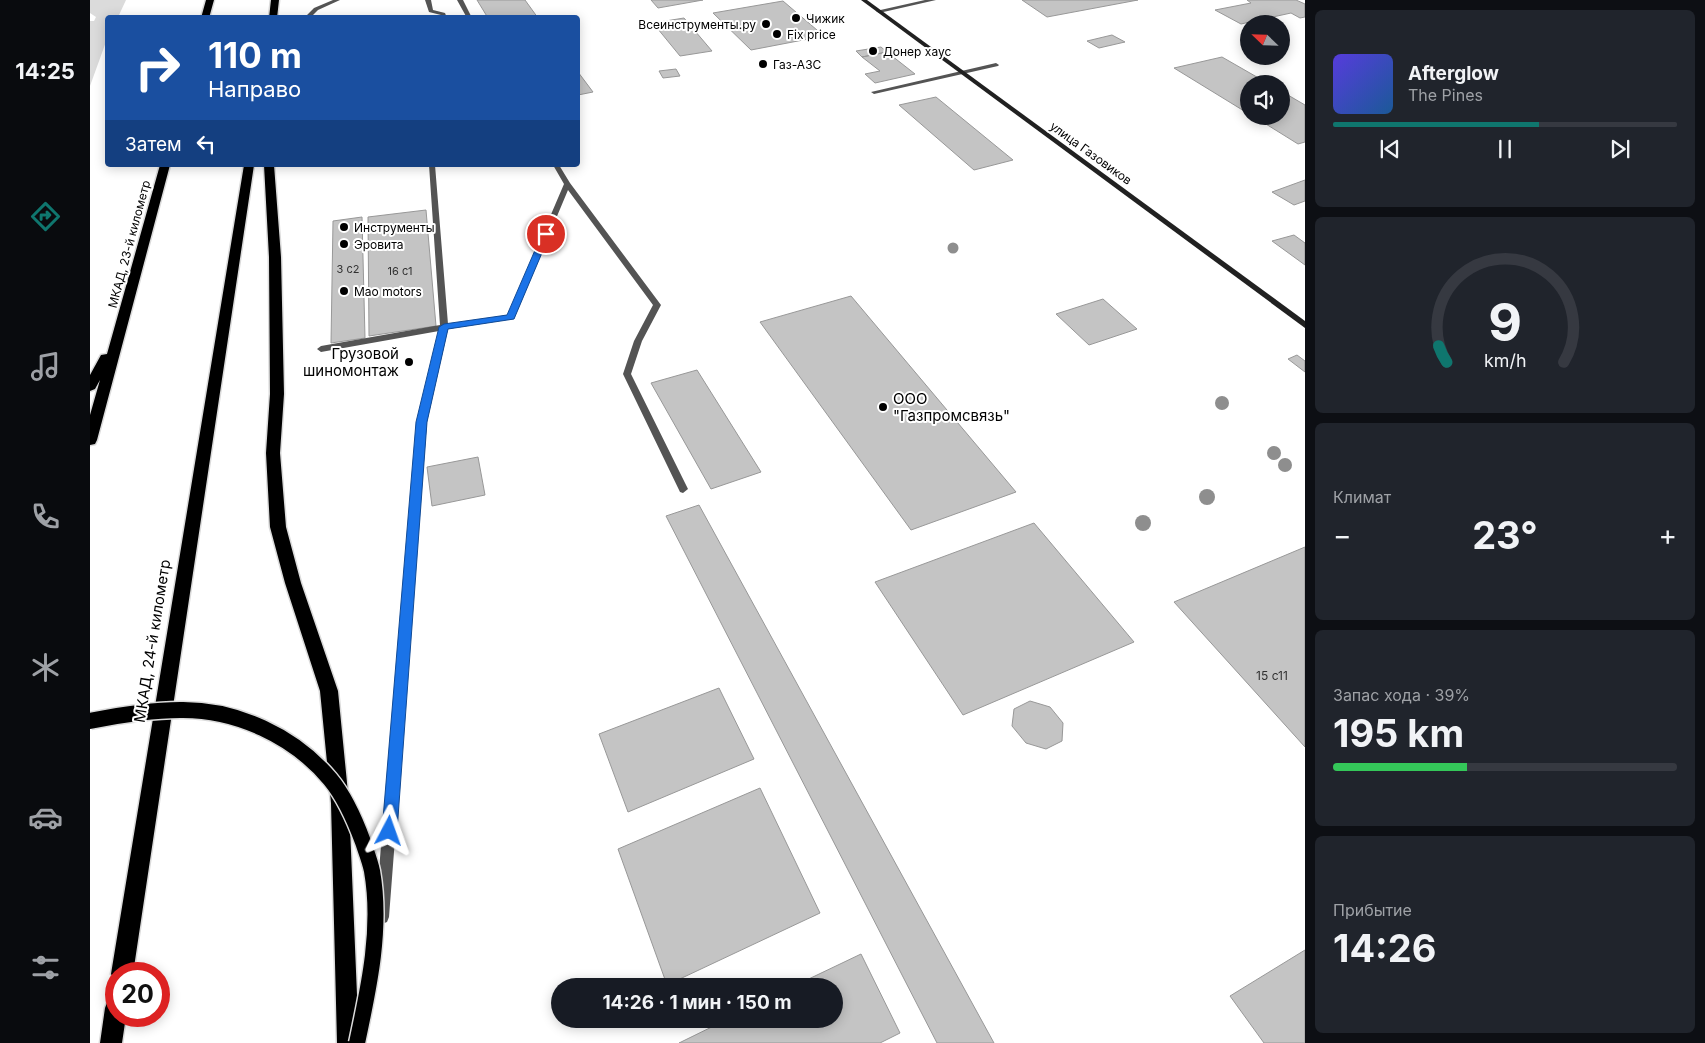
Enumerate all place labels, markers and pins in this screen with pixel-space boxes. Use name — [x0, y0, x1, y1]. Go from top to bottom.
place label: Чижик — [806, 11, 845, 26]
marker: Чижик — [790, 12, 802, 24]
place label: Всеинструменты.ру — [638, 17, 756, 32]
marker: Всеинструменты.ру — [760, 18, 772, 30]
place label: Fix price — [787, 27, 836, 42]
marker: Fix price — [771, 28, 783, 40]
place label: Донер хаус — [883, 44, 951, 59]
marker: Донер хаус — [867, 45, 879, 57]
place label: Газ-АЗС — [773, 57, 822, 72]
marker: Газ-АЗС — [757, 58, 769, 70]
pin — [525, 213, 567, 255]
place label: Инструменты — [354, 220, 435, 235]
marker: Инструменты — [338, 221, 350, 233]
place label: Эровита — [354, 237, 404, 252]
marker: Эровита — [338, 238, 350, 250]
place label: Mao motors — [354, 284, 422, 299]
marker: Mao motors — [338, 285, 350, 297]
place label: Грузовой шиномонтаж — [303, 344, 399, 380]
marker: Грузовой шиномонтаж — [403, 356, 415, 368]
place label: ООО "Газпромсвязь" — [893, 389, 1010, 425]
marker: ООО "Газпромсвязь" — [877, 401, 889, 413]

